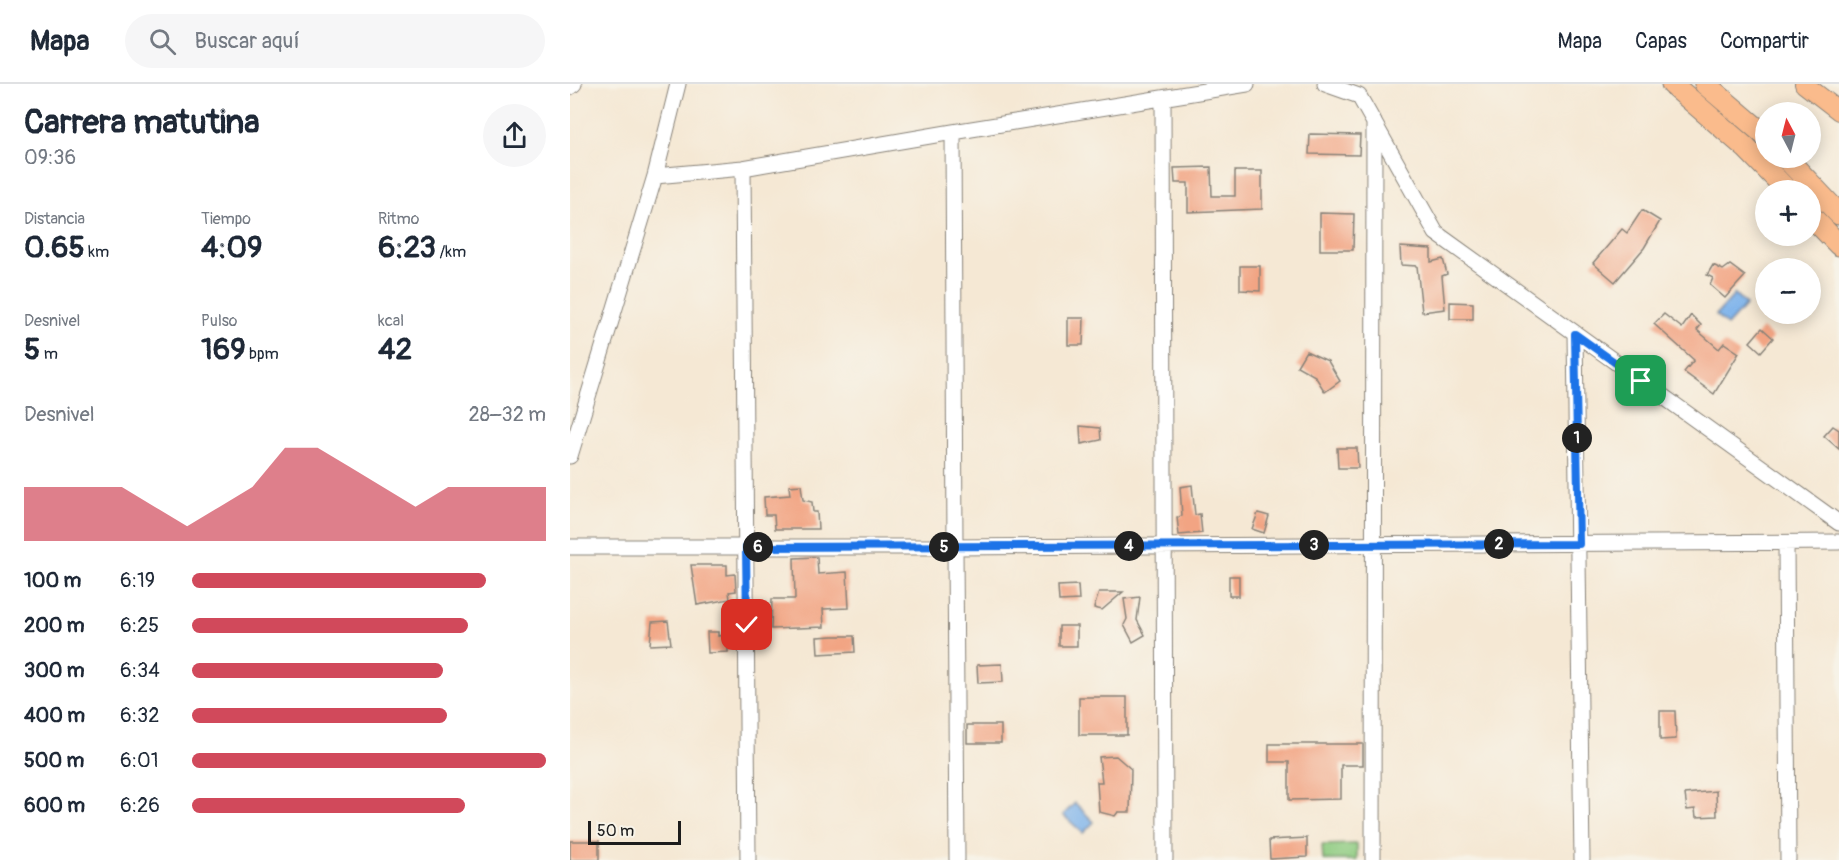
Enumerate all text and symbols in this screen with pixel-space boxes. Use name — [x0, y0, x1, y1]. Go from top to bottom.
search box — [125, 14, 545, 68]
text: Mapa — [30, 24, 89, 59]
icon: search — [146, 25, 179, 58]
text: Buscar aquí — [194, 27, 300, 55]
text: Mapa — [1558, 28, 1602, 55]
text: Capas — [1635, 28, 1687, 55]
text: Compartir — [1720, 28, 1809, 55]
text: Carrera matutina — [24, 102, 260, 143]
north arrow — [1755, 102, 1821, 168]
map controls — [1755, 102, 1821, 324]
button: share — [483, 104, 546, 167]
text: 09:36 — [24, 145, 76, 170]
button: + — [1755, 180, 1821, 246]
text: Distancia — [24, 209, 85, 229]
text: Tiempo — [201, 209, 251, 229]
text: Ritmo — [378, 209, 419, 229]
text: 0.65 — [24, 229, 85, 266]
text: 4:09 — [201, 229, 262, 266]
text: 6:23 — [378, 229, 436, 266]
text: km — [85, 242, 109, 262]
text: /km — [436, 242, 466, 262]
button: − — [1755, 258, 1821, 324]
text: Desnivel — [24, 311, 80, 331]
text: Pulso — [201, 311, 237, 331]
text: kcal — [378, 311, 404, 331]
text: 5 — [24, 331, 40, 368]
text: 169 — [201, 331, 246, 368]
text: 42 — [378, 331, 412, 368]
text: m — [40, 344, 58, 364]
text: bpm — [246, 344, 279, 364]
pin — [1615, 355, 1666, 406]
icon: arrive — [1624, 364, 1657, 397]
text: Desnivel — [24, 402, 94, 427]
text: 28–32 m — [469, 402, 546, 427]
pin: 1 — [1562, 423, 1592, 453]
text: 1 — [1574, 428, 1580, 448]
pin: 2 — [1484, 529, 1514, 559]
pin: 3 — [1299, 530, 1329, 560]
pin: 4 — [1114, 531, 1144, 561]
pin: 6 — [743, 532, 773, 562]
pin: 5 — [929, 532, 959, 562]
text: 2 — [1495, 534, 1503, 554]
text: 3 — [1310, 535, 1318, 555]
text: 4 — [1124, 536, 1134, 556]
text: 6 — [753, 537, 763, 557]
text: 5 — [940, 537, 948, 557]
text: 100 m — [24, 568, 81, 593]
text: 6:19 — [120, 568, 155, 593]
pin — [721, 599, 772, 650]
icon: check — [730, 608, 763, 641]
text: 200 m — [24, 613, 85, 638]
text: 6:25 — [120, 613, 159, 638]
text: 300 m — [24, 658, 85, 683]
text: 6:34 — [120, 658, 160, 683]
text: 400 m — [24, 703, 85, 728]
text: 6:32 — [120, 703, 159, 728]
text: 500 m — [24, 748, 84, 773]
text: 6:01 — [120, 748, 158, 773]
text: 600 m — [24, 793, 85, 818]
text: 6:26 — [120, 793, 160, 818]
scale bar — [588, 818, 681, 846]
text: 50 m — [597, 821, 634, 841]

